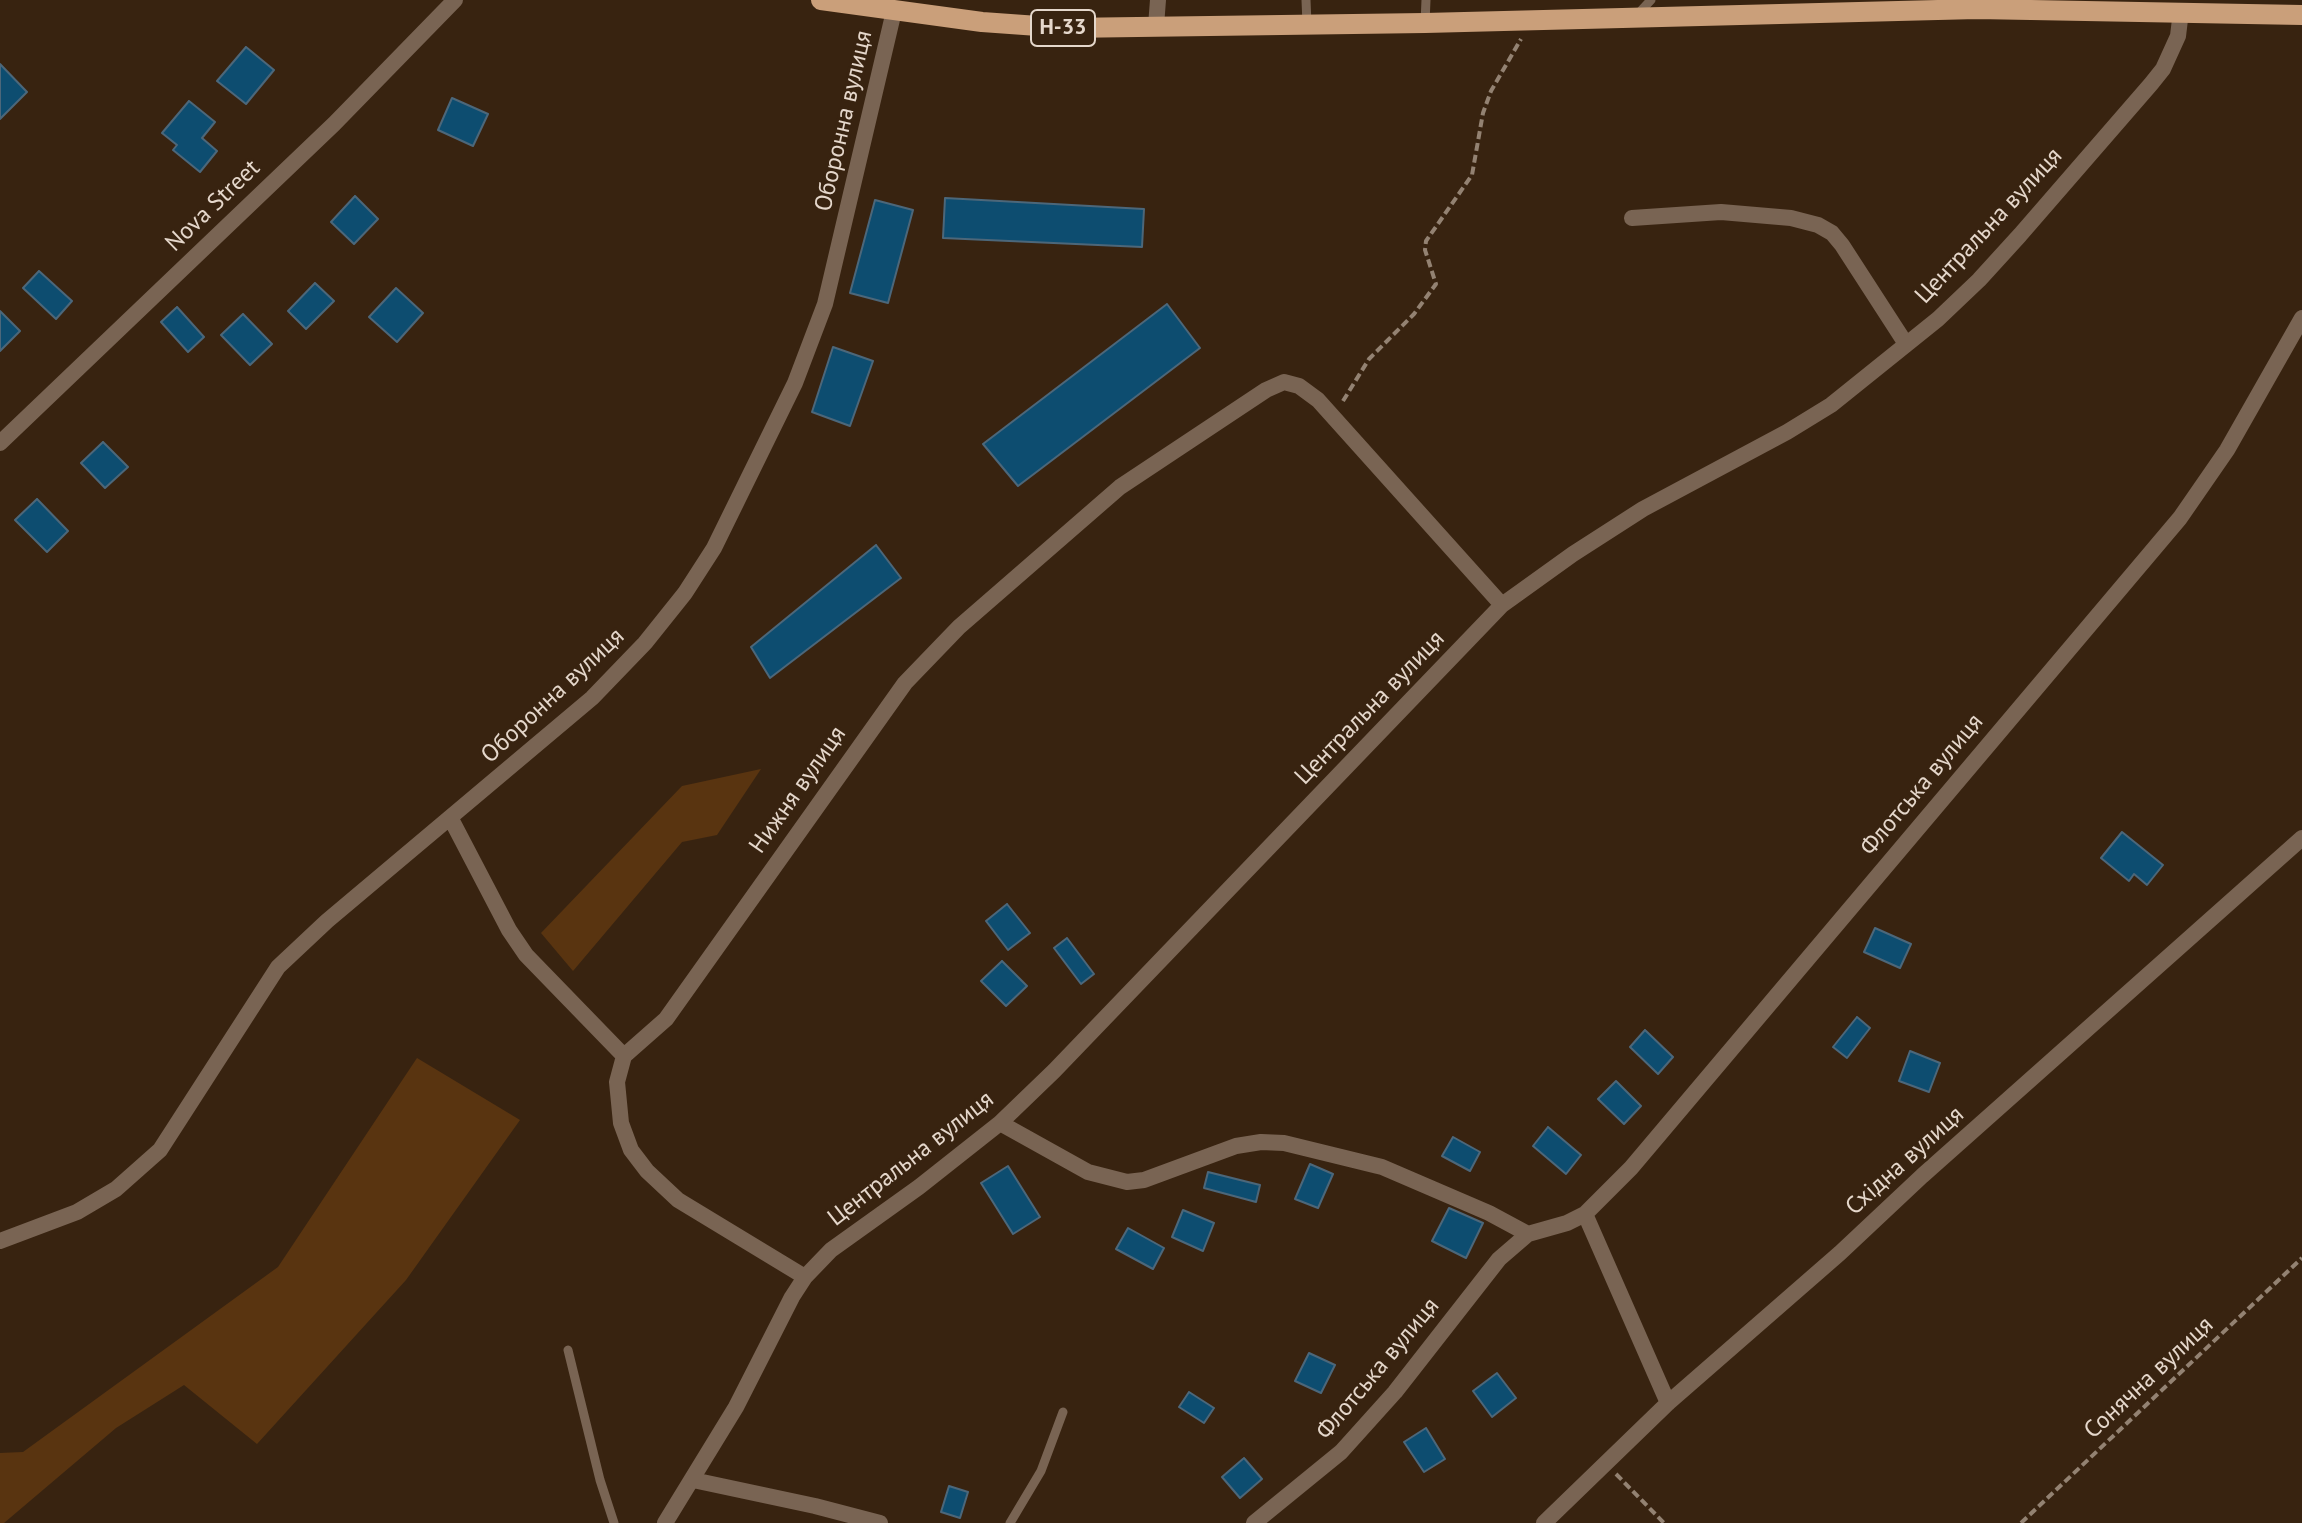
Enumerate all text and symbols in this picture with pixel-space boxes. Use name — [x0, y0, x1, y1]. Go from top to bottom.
road number: Н-33 — [1031, 10, 1095, 46]
street label: Оборонна вулиця — [809, 28, 879, 214]
street label: Центральна вулиця — [1909, 142, 2069, 310]
street label: Nova Street — [160, 154, 266, 258]
street label: Оборонна вулиця — [476, 622, 630, 770]
street label: Центральна вулиця — [1289, 625, 1451, 791]
street label: Флотська вулиця — [1854, 708, 1990, 862]
street label: Нижня вулиця — [744, 721, 852, 859]
street label: Центральна вулиця — [822, 1085, 1000, 1233]
street label: Східна вулиця — [1840, 1101, 1970, 1221]
street label: Флотська вулиця — [1310, 1292, 1446, 1446]
street label: Сонячна вулиця — [2079, 1311, 2219, 1445]

